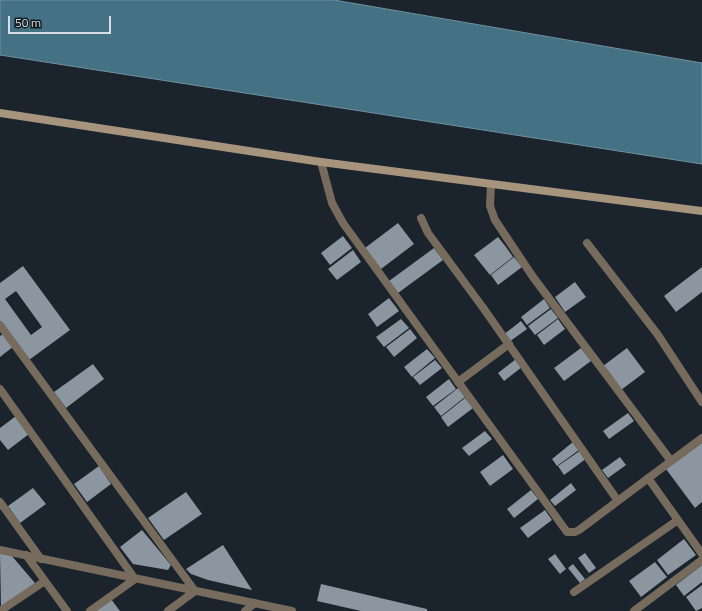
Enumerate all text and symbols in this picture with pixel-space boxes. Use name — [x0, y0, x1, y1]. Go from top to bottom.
scale bar — [10, 8, 113, 34]
text: 50 m — [15, 13, 41, 32]

